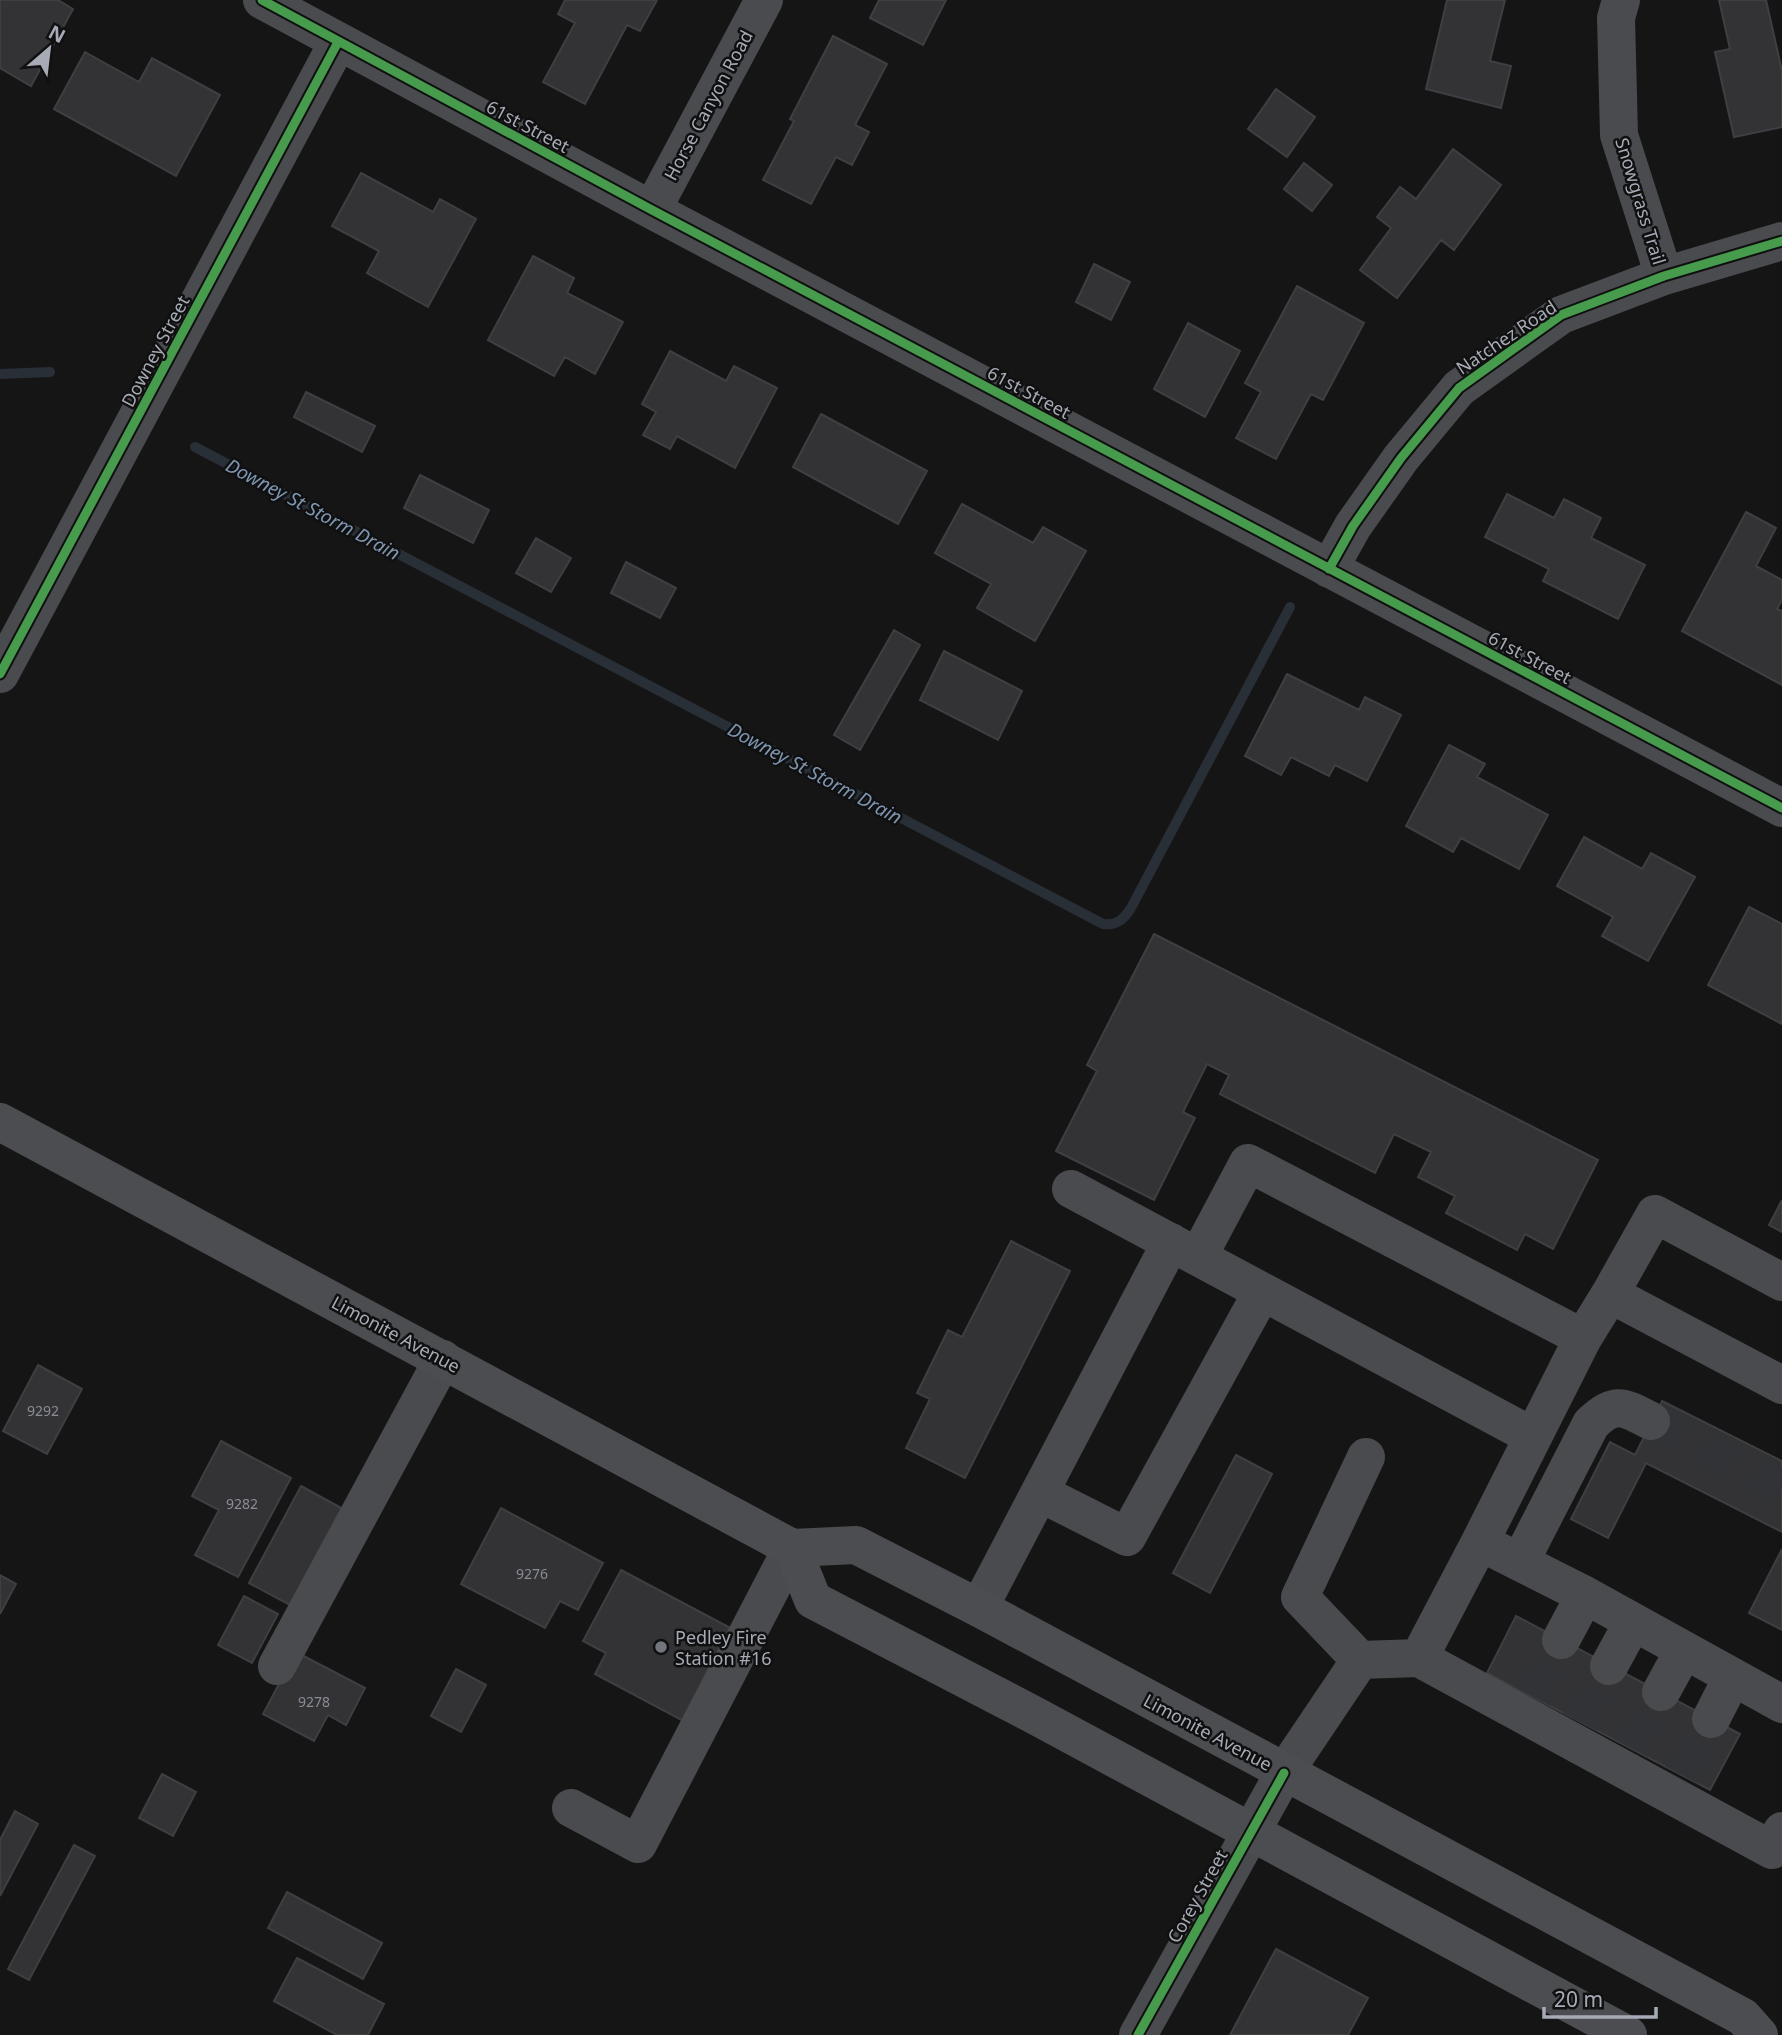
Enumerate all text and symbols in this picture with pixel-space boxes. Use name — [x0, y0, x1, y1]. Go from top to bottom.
north arrow — [14, 14, 84, 84]
text: N — [44, 19, 70, 49]
street label: Horse Canyon Road — [658, 26, 758, 184]
street label: 61st Street — [482, 94, 574, 158]
street label: Snowgrass Trail — [1610, 135, 1672, 267]
street label: Downey Street — [116, 291, 195, 411]
street label: Natchez Road — [1451, 295, 1561, 379]
street label: 61st Street — [983, 360, 1075, 424]
water label: Downey St Storm Drain — [221, 452, 405, 566]
street label: 61st Street — [1484, 625, 1576, 689]
water label: Downey St Storm Drain — [723, 716, 907, 830]
street label: Limonite Avenue — [328, 1290, 464, 1378]
house number: 9292 — [27, 1401, 59, 1420]
house number: 9282 — [226, 1494, 258, 1513]
house number: 9276 — [516, 1564, 548, 1583]
place label: Pedley Fire Station #16 — [675, 1625, 772, 1670]
marker: Pedley Fire Station #16 — [653, 1639, 669, 1655]
street label: Limonite Avenue — [1140, 1688, 1276, 1776]
house number: 9278 — [298, 1692, 330, 1711]
street label: Corey Street — [1161, 1845, 1233, 1947]
scale bar — [1544, 1976, 1656, 2020]
text: 20 m — [1554, 1985, 1603, 2013]

